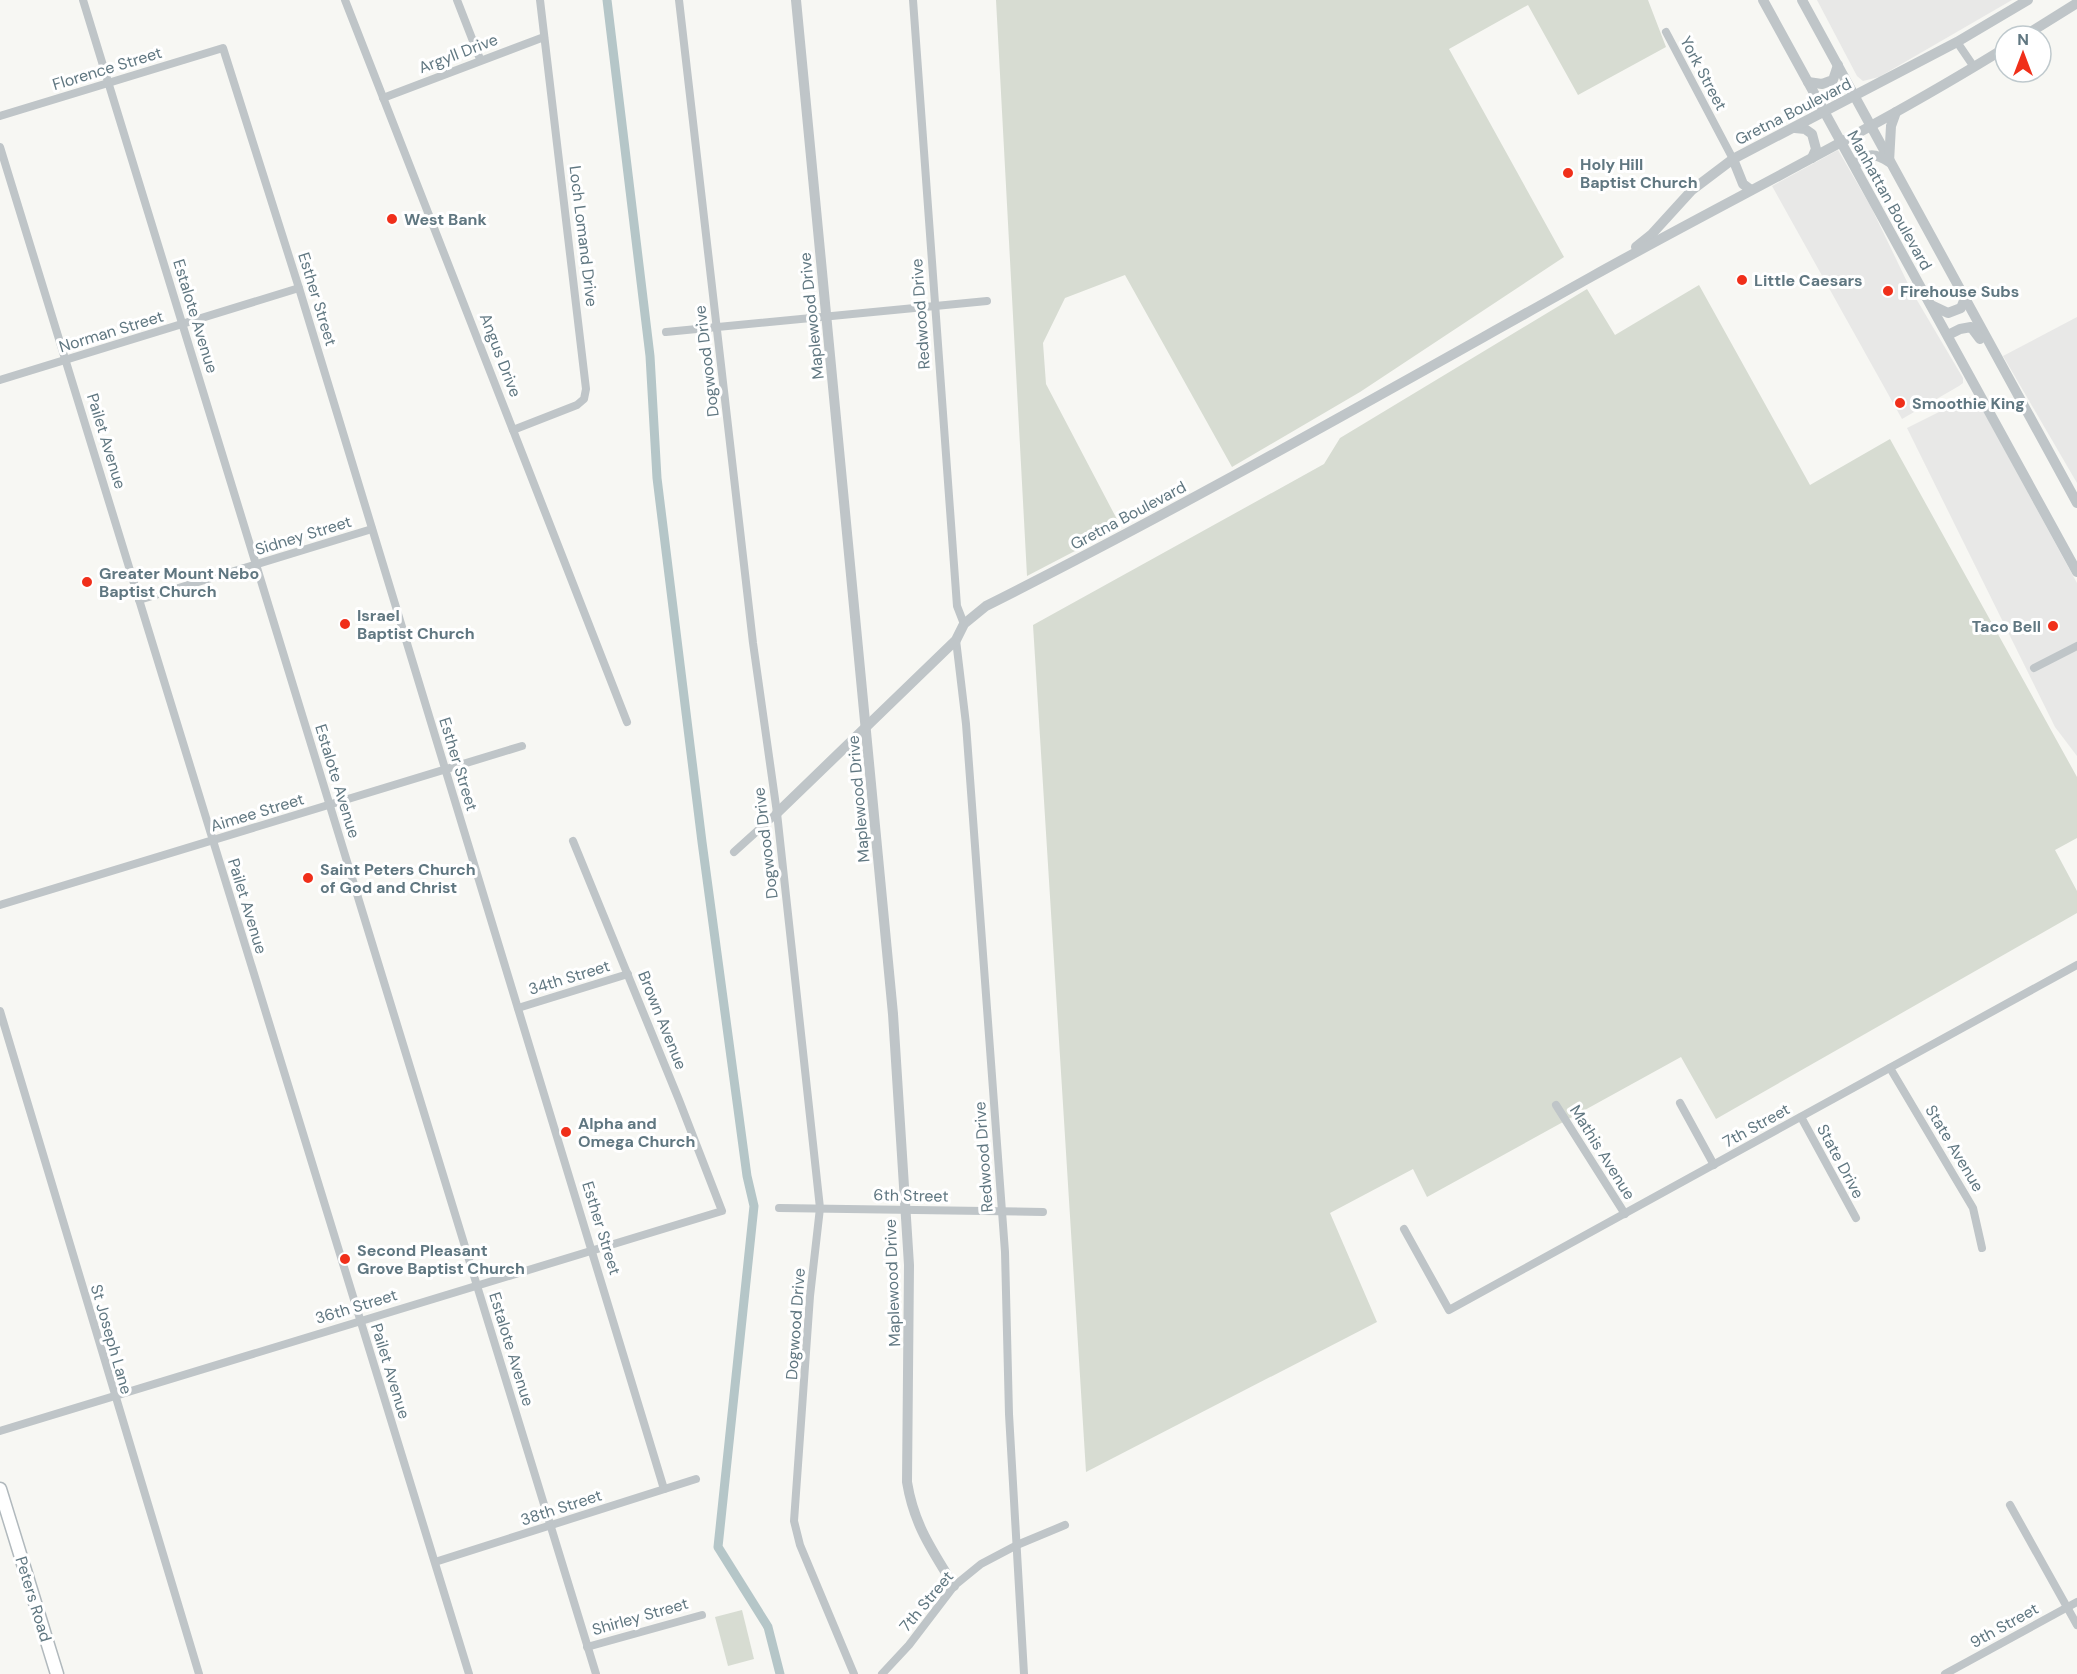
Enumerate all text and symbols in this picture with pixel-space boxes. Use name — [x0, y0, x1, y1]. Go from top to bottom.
north arrow — [1993, 24, 2053, 84]
street label: Argyll Drive — [415, 29, 501, 78]
text: N — [2017, 29, 2029, 50]
street label: York Street — [1675, 33, 1732, 114]
street label: Florence Street — [50, 42, 164, 95]
street label: Gretna Boulevard — [1731, 73, 1855, 150]
street label: Manhattan Boulevard — [1842, 127, 1937, 274]
place label: Holy Hill Baptist Church — [1580, 154, 1698, 193]
street label: Loch Lomand Drive — [564, 164, 603, 308]
marker: Holy Hill Baptist Church — [1561, 166, 1575, 180]
place label: West Bank — [404, 209, 487, 230]
marker: West Bank — [385, 212, 399, 226]
street label: Esther Street — [293, 250, 342, 349]
street label: Maplewood Drive — [794, 251, 829, 380]
street label: Estalote Avenue — [168, 257, 223, 376]
street label: Redwood Drive — [906, 258, 935, 370]
place label: Little Caesars — [1754, 270, 1863, 291]
marker: Little Caesars — [1735, 273, 1749, 287]
place label: Firehouse Subs — [1900, 281, 2019, 302]
marker: Firehouse Subs — [1881, 284, 1895, 298]
street label: Dogwood Drive — [689, 304, 724, 418]
street label: Norman Street — [56, 306, 166, 357]
street label: Angus Drive — [475, 310, 526, 400]
street label: Pailet Avenue — [82, 391, 131, 491]
place label: Smoothie King — [1912, 393, 2025, 414]
marker: Smoothie King — [1893, 396, 1907, 410]
street label: Gretna Boulevard — [1067, 476, 1190, 555]
street label: Sidney Street — [252, 511, 354, 560]
place label: Greater Mount Nebo Baptist Church — [99, 563, 259, 602]
marker: Greater Mount Nebo Baptist Church — [80, 575, 94, 589]
place label: Israel Baptist Church — [357, 605, 475, 644]
place label: Taco Bell — [1972, 616, 2041, 637]
marker: Israel Baptist Church — [338, 617, 352, 631]
marker: Taco Bell — [2046, 619, 2060, 633]
street label: Esther Street — [434, 715, 483, 814]
street label: Estalote Avenue — [310, 722, 365, 841]
street label: Maplewood Drive — [842, 734, 875, 863]
street label: Dogwood Drive — [748, 786, 783, 900]
street label: Aimee Street — [208, 788, 306, 837]
street label: Pailet Avenue — [223, 856, 272, 956]
place label: Saint Peters Church of God and Christ — [320, 859, 476, 898]
marker: Saint Peters Church of God and Christ — [301, 871, 315, 885]
street label: 34th Street — [526, 955, 613, 1000]
street label: Brown Avenue — [633, 968, 692, 1073]
street label: 7th Street — [1719, 1098, 1794, 1152]
street label: Redwood Drive — [969, 1101, 998, 1213]
street label: Mathis Avenue — [1565, 1101, 1640, 1204]
street label: State Avenue — [1920, 1101, 1989, 1196]
place label: Alpha and Omega Church — [578, 1113, 695, 1152]
street label: State Drive — [1812, 1120, 1869, 1202]
marker: Alpha and Omega Church — [559, 1125, 573, 1139]
street label: Esther Street — [577, 1179, 626, 1278]
street label: 6th Street — [873, 1184, 949, 1207]
street label: Maplewood Drive — [880, 1219, 905, 1347]
place label: Second Pleasant Grove Baptist Church — [357, 1240, 525, 1279]
marker: Second Pleasant Grove Baptist Church — [338, 1252, 352, 1266]
street label: Dogwood Drive — [781, 1267, 810, 1381]
street label: St Joseph Lane — [86, 1282, 137, 1396]
street label: 36th Street — [313, 1284, 400, 1329]
street label: Estalote Avenue — [484, 1290, 539, 1409]
street label: Pailet Avenue — [366, 1321, 415, 1421]
street label: 38th Street — [518, 1484, 604, 1530]
street label: Peters Road — [11, 1554, 56, 1644]
street label: 7th Street — [895, 1566, 958, 1636]
street label: Shirley Street — [590, 1593, 691, 1640]
street label: 9th Street — [1966, 1598, 2042, 1653]

